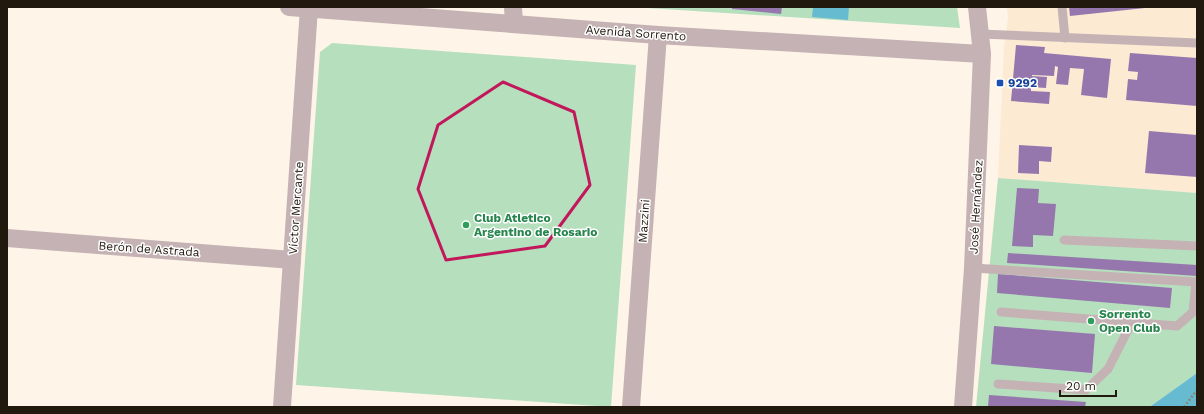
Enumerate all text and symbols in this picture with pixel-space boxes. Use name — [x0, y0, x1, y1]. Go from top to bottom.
street label: Avenida Sorrento — [585, 23, 687, 43]
place label: 9292 — [1008, 76, 1037, 90]
marker: 9292 — [995, 78, 1005, 88]
street label: José Hernández — [967, 160, 985, 254]
street label: Víctor Mercante — [286, 161, 306, 255]
street label: Mazzini — [635, 199, 653, 243]
place label: Club Atletico Argentino de Rosario — [474, 211, 598, 239]
marker: Club Atletico Argentino de Rosario — [461, 220, 471, 230]
street label: Berón de Astrada — [98, 238, 200, 260]
place label: Sorrento Open Club — [1099, 307, 1161, 335]
marker: Sorrento Open Club — [1086, 316, 1096, 326]
scale bar — [1060, 372, 1116, 398]
text: 20 m — [1066, 379, 1096, 393]

